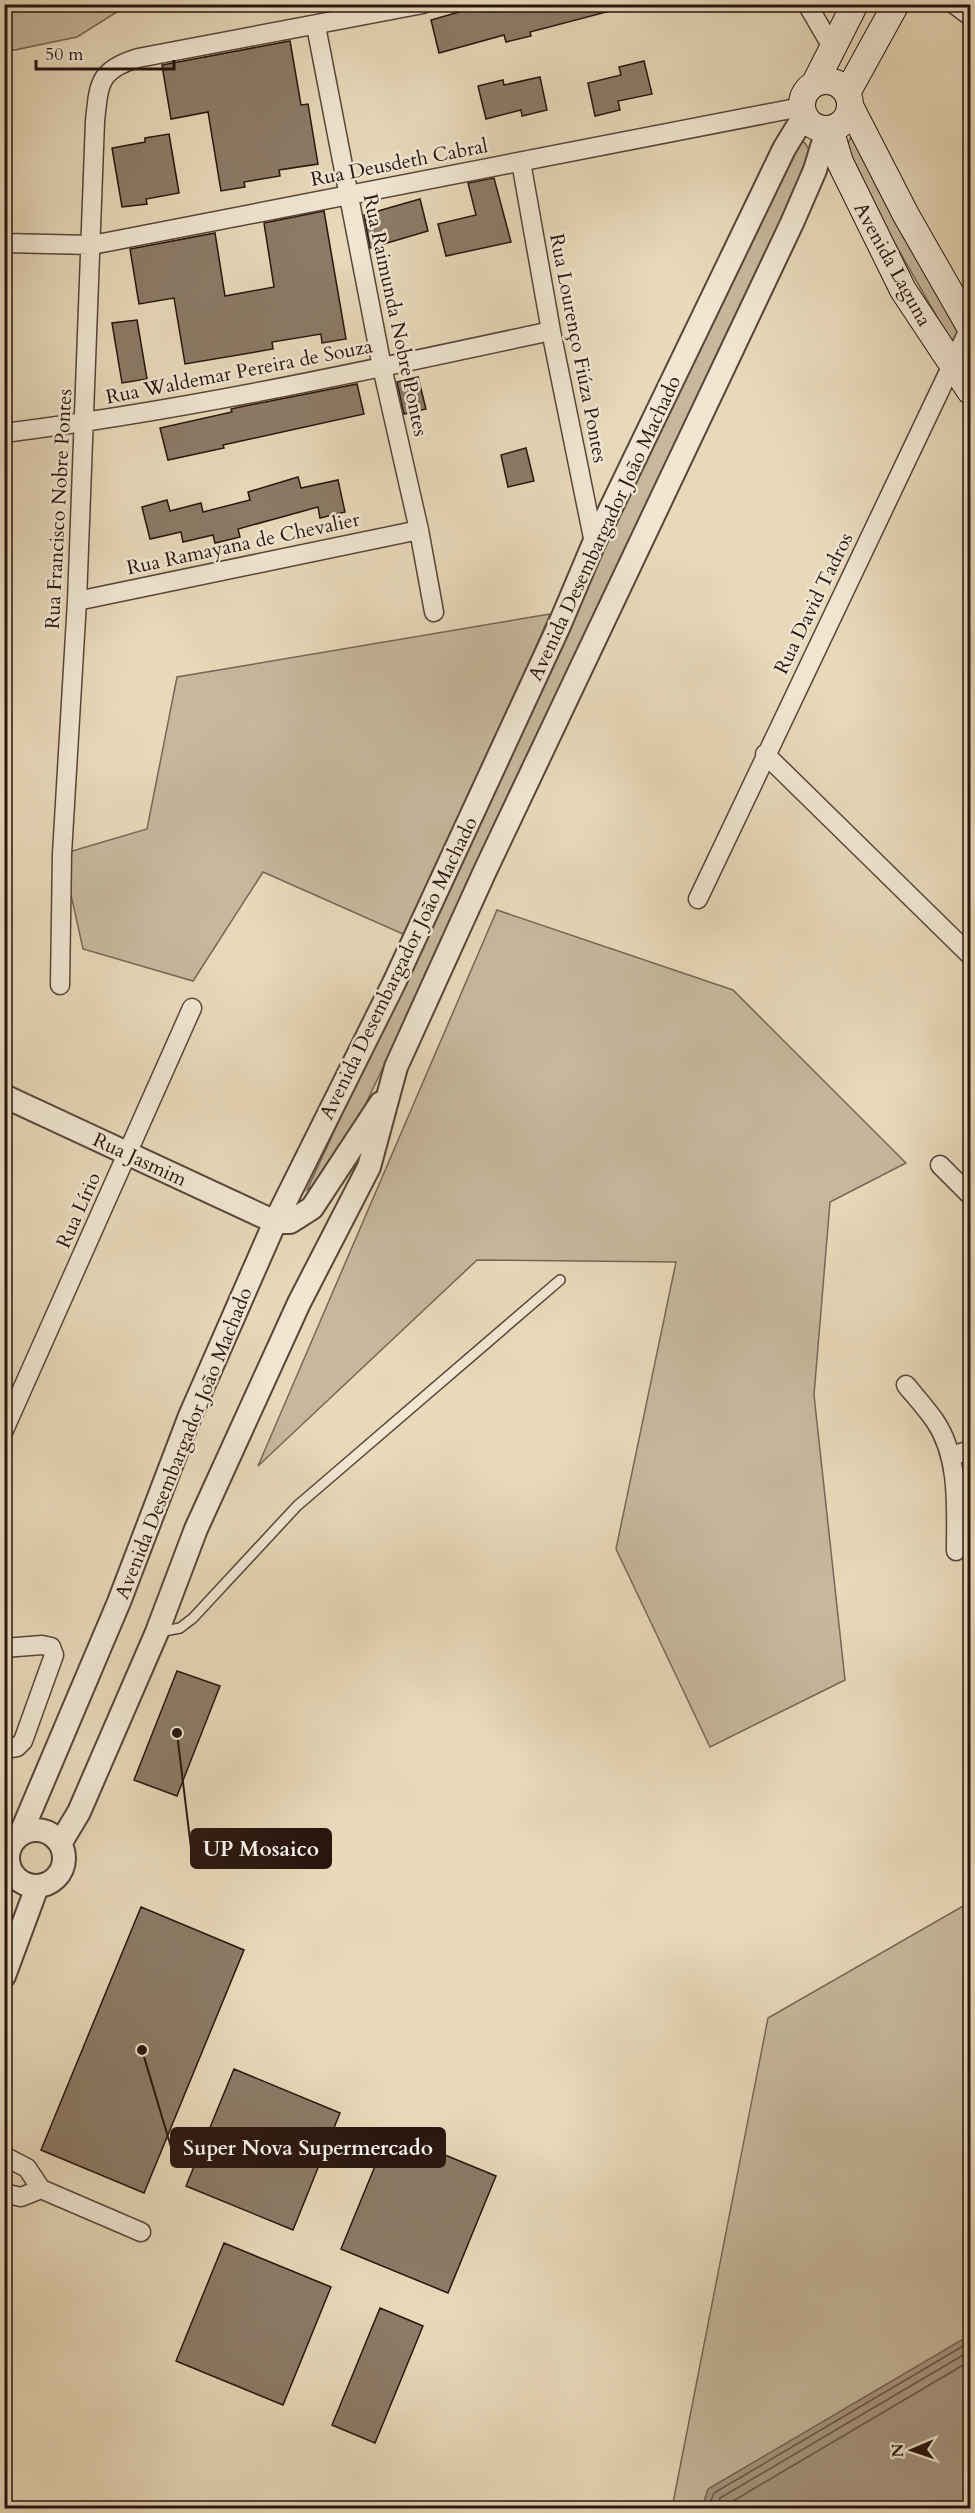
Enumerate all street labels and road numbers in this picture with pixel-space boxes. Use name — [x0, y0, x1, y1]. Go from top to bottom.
street label: Rua Deusdeth Cabral — [308, 132, 490, 193]
street label: Rua Raimunda Nobre Pontes — [357, 191, 434, 439]
street label: Avenida Laguna — [847, 197, 938, 331]
street label: Rua Lourenço Fiúza Pontes — [543, 231, 614, 465]
street label: Rua Waldemar Pereira de Souza — [103, 332, 375, 411]
street label: Avenida Desembargador João Machado — [522, 371, 687, 685]
street label: Rua Francisco Nobre Pontes — [39, 388, 78, 630]
street label: Rua Ramayana de Chevalier — [124, 505, 363, 581]
street label: Rua David Tadros — [768, 528, 859, 678]
street label: Avenida Desembargador João Machado — [313, 812, 484, 1124]
street label: Rua Jasmim — [89, 1126, 191, 1193]
street label: Rua Lírio — [50, 1168, 107, 1252]
street label: Avenida Desembargador João Machado — [108, 1283, 259, 1603]

